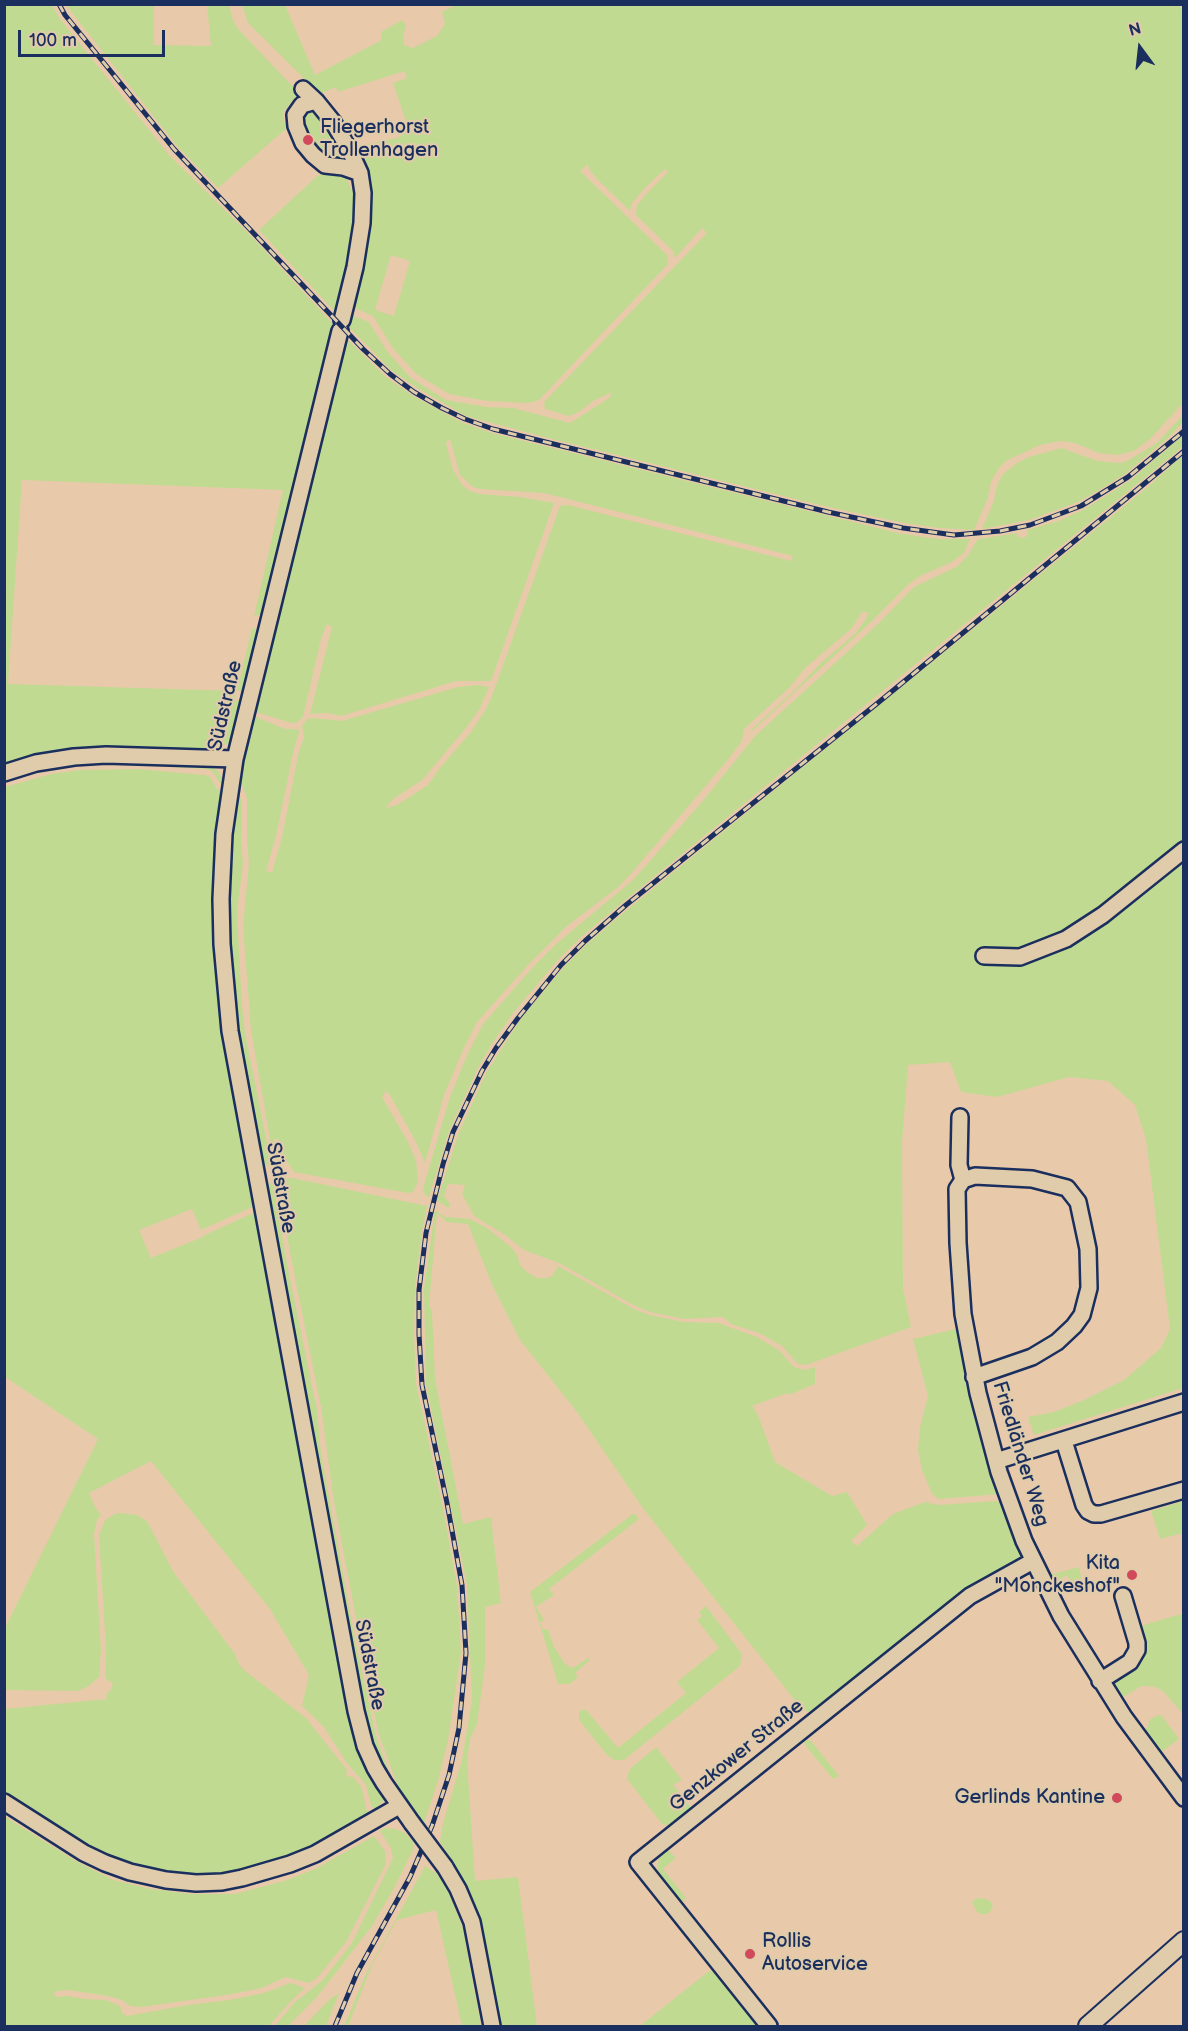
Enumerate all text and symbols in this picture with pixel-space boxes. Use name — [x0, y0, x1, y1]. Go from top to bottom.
scale bar — [21, 18, 168, 56]
north arrow — [1110, 18, 1170, 78]
text: N — [1127, 19, 1143, 41]
text: 100 m — [29, 30, 77, 51]
place label: Fliegerhorst Trollenhagen — [320, 116, 438, 163]
marker: Fliegerhorst Trollenhagen — [301, 133, 315, 147]
street label: Südstraße — [204, 658, 248, 754]
street label: Südstraße — [260, 1141, 300, 1235]
street label: Friedländer Weg — [987, 1379, 1053, 1529]
place label: Kita "Monckeshof" — [995, 1552, 1120, 1599]
marker: Kita "Monckeshof" — [1125, 1568, 1139, 1582]
street label: Südstraße — [348, 1618, 390, 1712]
street label: Genzkower Straße — [665, 1695, 809, 1817]
place label: Gerlinds Kantine — [955, 1786, 1105, 1810]
marker: Gerlinds Kantine — [1110, 1791, 1124, 1805]
place label: Rollis Autoservice — [762, 1930, 868, 1977]
marker: Rollis Autoservice — [743, 1947, 757, 1961]

